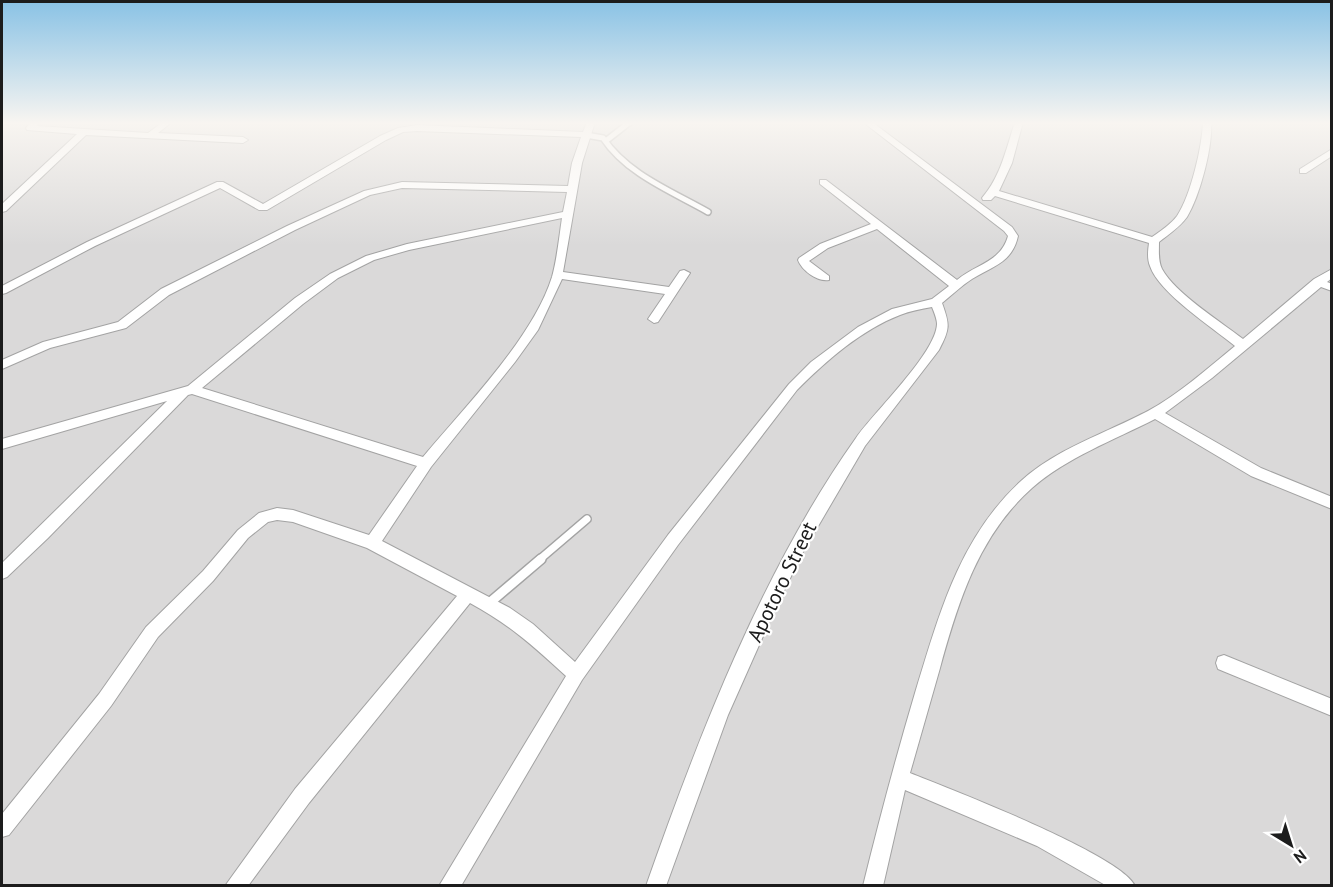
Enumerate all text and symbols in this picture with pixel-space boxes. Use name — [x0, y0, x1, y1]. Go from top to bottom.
street label: Apotoro Street — [741, 517, 822, 646]
north arrow — [1261, 815, 1321, 875]
text: N — [1290, 846, 1311, 868]

